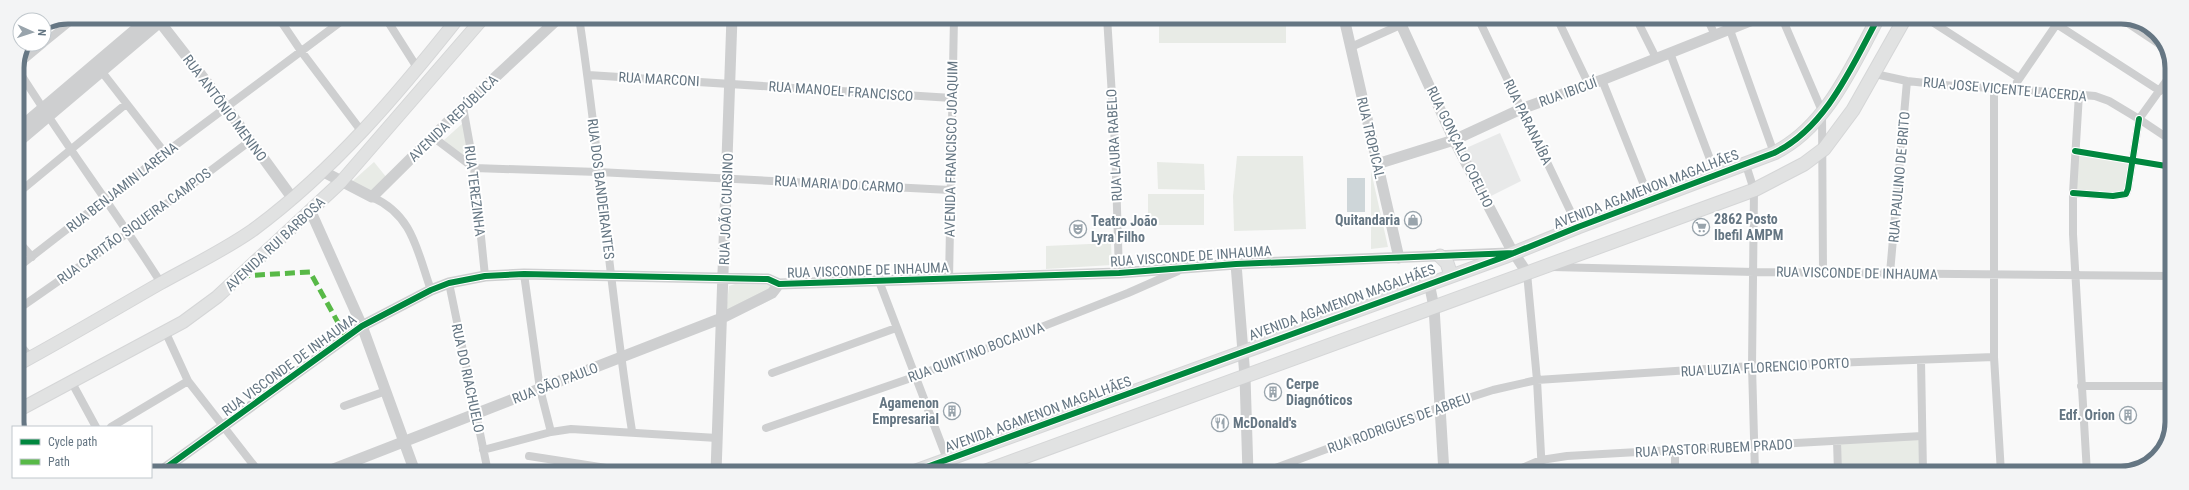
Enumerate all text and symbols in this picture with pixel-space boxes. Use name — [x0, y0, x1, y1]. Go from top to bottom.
north arrow — [12, 12, 52, 52]
text: N — [35, 29, 48, 36]
street label: RUA ANTÔNIO MENINO — [180, 51, 271, 164]
street label: AVENIDA FRANCISCO JOAQUIM — [941, 61, 961, 237]
street label: RUA MARCONI — [618, 69, 700, 89]
street label: AVENIDA REPÚBLICA — [405, 71, 501, 165]
street label: RUA IBICUÍ — [1537, 73, 1600, 110]
street label: RUA JOSE VICENTE LACERDA — [1922, 74, 2088, 104]
street label: RUA PARANAÍBA — [1500, 76, 1556, 167]
street label: RUA MANOEL FRANCISCO — [768, 78, 914, 104]
street label: RUA GONÇALO COELHO — [1424, 84, 1496, 210]
street label: RUA LAURA RABELO — [1103, 88, 1125, 202]
street label: RUA TROPICAL — [1354, 96, 1388, 181]
street label: RUA PAULINO DE BRITO — [1885, 111, 1913, 243]
street label: RUA DOS BANDEIRANTES — [584, 118, 618, 260]
street label: RUA BENJAMIN LARENA — [63, 139, 181, 235]
street label: RUA TEREZINHA — [462, 145, 488, 237]
street label: AVENIDA AGAMENON MAGALHÃES — [1551, 145, 1741, 232]
street label: RUA JOÃO CURSINO — [715, 153, 736, 265]
street label: RUA CAPITÃO SIQUEIRA CAMPOS — [53, 164, 214, 287]
street label: RUA MARIA DO CARMO — [774, 173, 904, 195]
street label: AVENIDA RUI BARBOSA — [222, 194, 328, 294]
shop icon: Quitandaria — [1403, 210, 1423, 230]
place label: 2862 Posto Ibefil AMPM — [1714, 211, 1783, 243]
place label: Quitandaria — [1335, 212, 1400, 228]
place label: Teatro João Lyra Filho — [1091, 213, 1158, 245]
supermarket icon: 2862 Posto Ibefil AMPM — [1691, 217, 1711, 237]
theatre icon: Teatro João Lyra Filho — [1068, 219, 1088, 239]
street label: RUA VISCONDE DE INHAUMA — [1110, 242, 1272, 270]
street label: RUA VISCONDE DE INHAUMA — [787, 259, 949, 281]
street label: AVENIDA AGAMENON MAGALHÃES — [1246, 260, 1437, 343]
street label: RUA VISCONDE DE INHAUMA — [1776, 264, 1938, 282]
street label: RUA VISCONDE DE INHAUMA — [219, 311, 359, 419]
street label: RUA QUINTINO BOCAIUVA — [906, 319, 1046, 385]
street label: RUA DO RIACHUELO — [449, 322, 487, 434]
street label: RUA LUZIA FLORENCIO PORTO — [1680, 355, 1850, 379]
street label: RUA SÃO PAULO — [509, 358, 600, 407]
street label: AVENIDA AGAMENON MAGALHÃES — [942, 372, 1133, 455]
place label: Cerpe Diagnóticos — [1286, 376, 1353, 408]
building icon: Cerpe Diagnóticos — [1263, 382, 1283, 402]
street label: RUA RODRIGUES DE ABREU — [1325, 390, 1473, 456]
place label: Agamenon Empresarial — [872, 395, 939, 427]
building icon: Agamenon Empresarial — [942, 401, 962, 421]
building icon: Edf. Orion — [2118, 405, 2138, 425]
place label: Edf. Orion — [2059, 407, 2115, 423]
restaurant icon: McDonald's — [1210, 413, 1230, 433]
place label: McDonald's — [1233, 415, 1297, 431]
legend — [12, 426, 152, 478]
text: Cycle path — [48, 435, 98, 449]
street label: RUA PASTOR RUBEM PRADO — [1635, 436, 1793, 460]
text: Path — [48, 455, 70, 469]

